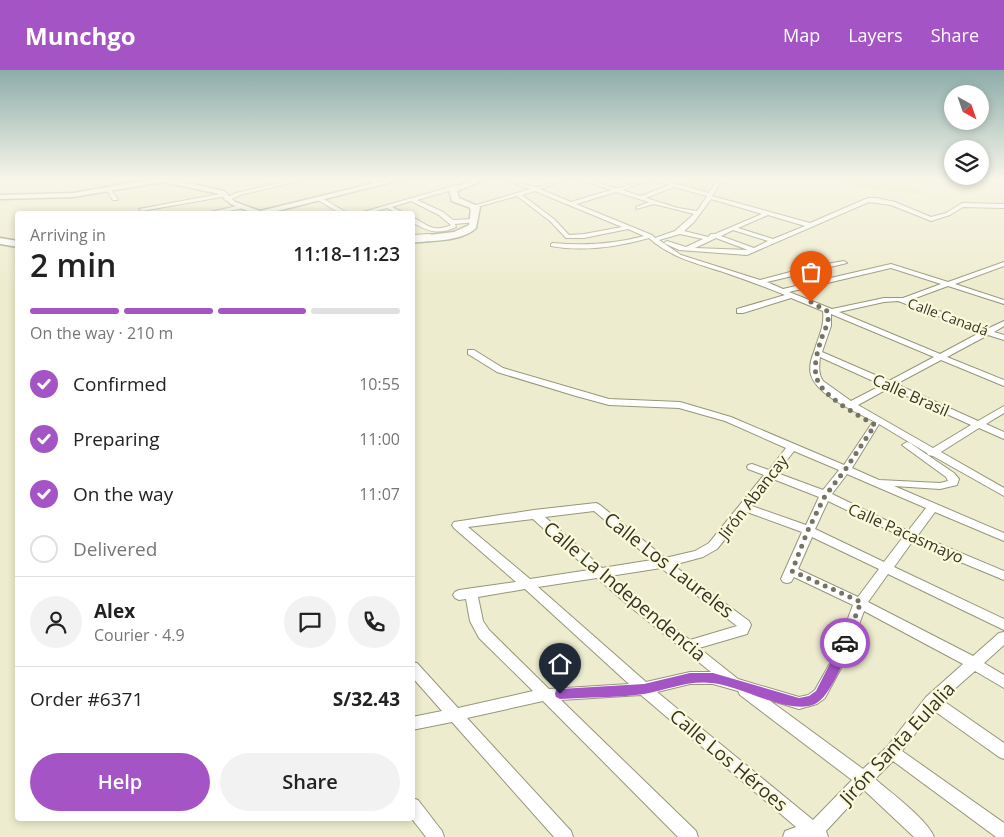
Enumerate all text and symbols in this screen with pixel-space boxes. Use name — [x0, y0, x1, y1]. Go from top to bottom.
text: Munchgo — [25, 19, 136, 52]
text: Map — [783, 23, 820, 47]
text: Layers — [848, 23, 903, 47]
text: Share — [931, 23, 979, 47]
north arrow — [944, 85, 989, 130]
map controls — [944, 85, 989, 185]
button: layers — [944, 140, 989, 185]
text: Arriving in — [30, 224, 106, 246]
text: 11:18–11:23 — [293, 241, 400, 267]
text: 2 min — [30, 243, 116, 286]
pin — [790, 251, 832, 302]
icon: bag — [797, 258, 825, 286]
street label: Calle Canadá — [905, 293, 991, 340]
text: On the way · 210 m — [30, 322, 173, 344]
street label: Calle Brasil — [869, 368, 953, 422]
icon: check — [30, 370, 58, 398]
text: Confirmed — [73, 371, 167, 397]
text: 10:55 — [359, 373, 400, 395]
icon: check — [30, 425, 58, 453]
text: Preparing — [73, 426, 160, 452]
text: 11:00 — [359, 428, 400, 450]
street label: Jirón Abancay — [712, 449, 794, 545]
icon: check — [30, 480, 58, 508]
text: On the way — [73, 481, 173, 507]
text: 11:07 — [359, 483, 400, 505]
street label: Calle Pacasmayo — [845, 498, 967, 568]
street label: Calle Los Laureles — [599, 506, 739, 624]
street label: Calle La Independencia — [538, 515, 712, 667]
text: Delivered — [73, 536, 157, 562]
button: person — [30, 596, 82, 648]
button: chat — [284, 596, 336, 648]
button: phone — [348, 596, 400, 648]
text: Alex — [94, 598, 135, 624]
courier — [820, 618, 870, 668]
text: Courier · 4.9 — [94, 624, 185, 646]
icon: car — [831, 629, 859, 657]
pin — [539, 643, 581, 694]
icon: home — [546, 650, 574, 678]
street label: Jirón Santa Eulalia — [832, 676, 960, 811]
text: Order #6371 — [30, 686, 143, 712]
text: S/32.43 — [333, 686, 400, 712]
street label: Calle Los Héroes — [664, 703, 794, 817]
button: Help — [30, 753, 210, 811]
button: Share — [220, 753, 400, 811]

